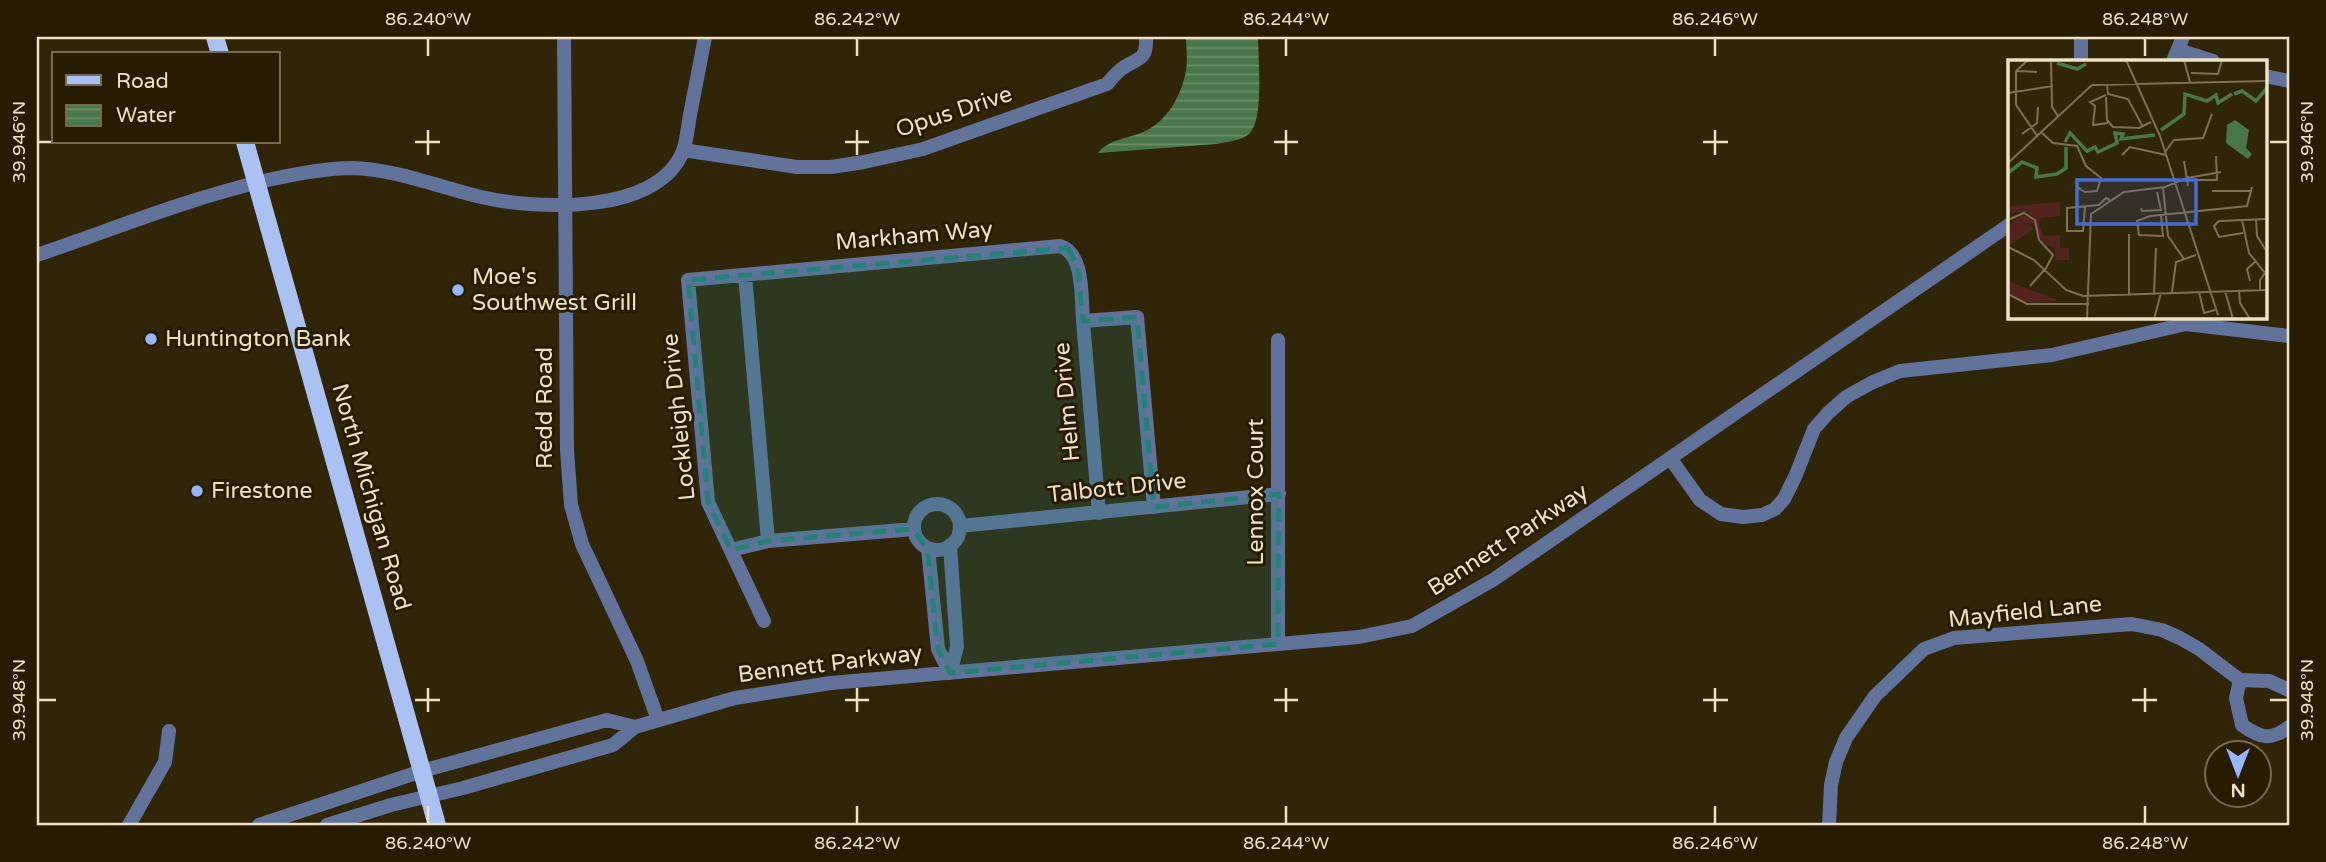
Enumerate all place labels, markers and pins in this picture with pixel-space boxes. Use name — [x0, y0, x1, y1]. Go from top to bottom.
place label: Moe's Southwest Grill — [472, 263, 637, 317]
marker: Moe's Southwest Grill — [450, 282, 466, 298]
place label: Huntington Bank — [165, 325, 351, 353]
marker: Huntington Bank — [143, 331, 159, 347]
place label: Firestone — [211, 477, 313, 505]
marker: Firestone — [189, 483, 205, 499]

